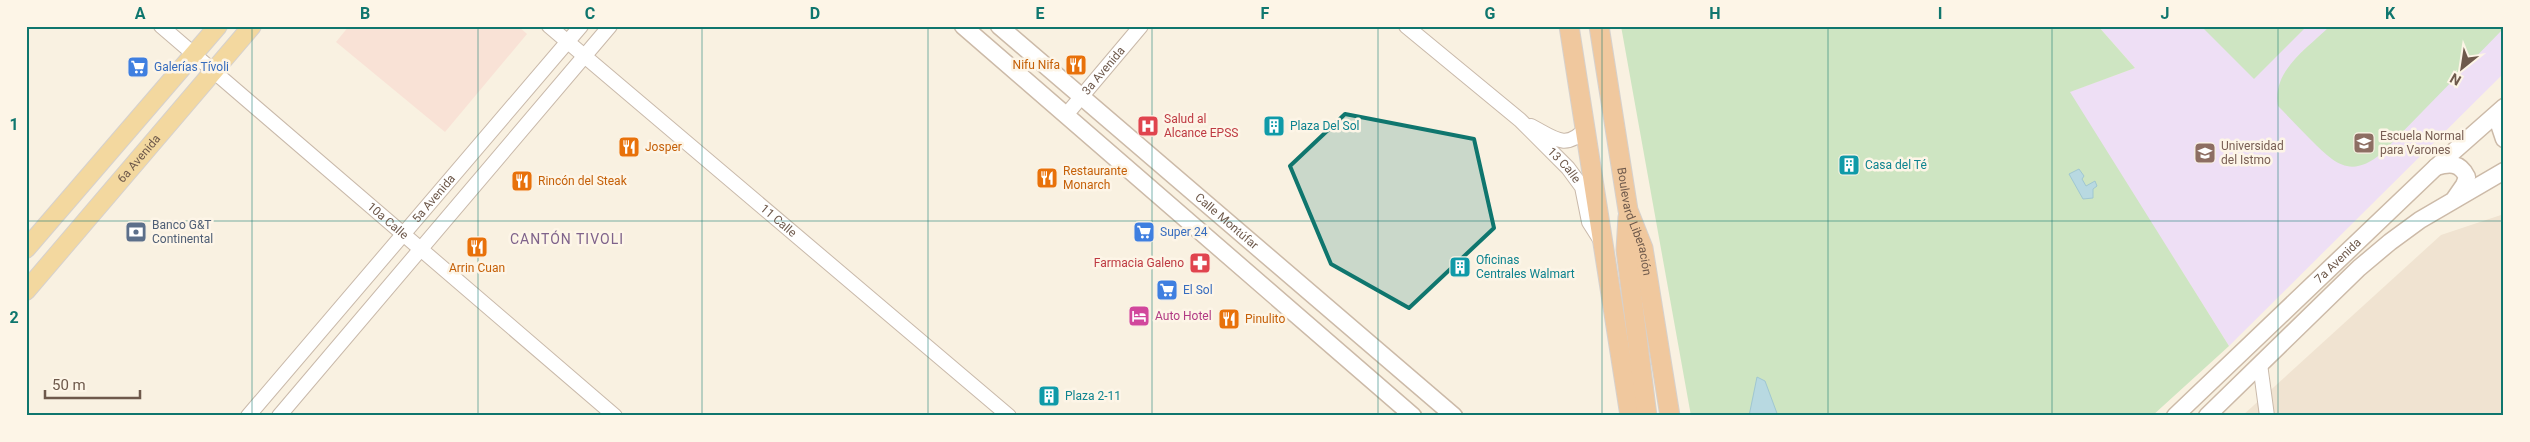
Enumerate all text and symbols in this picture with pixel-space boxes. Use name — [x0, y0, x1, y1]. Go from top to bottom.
text: A — [135, 4, 146, 23]
text: B — [360, 4, 370, 23]
text: C — [585, 4, 595, 23]
text: D — [810, 4, 820, 23]
text: E — [1036, 4, 1045, 23]
text: F — [1261, 4, 1270, 23]
text: G — [1485, 4, 1496, 23]
text: H — [1709, 4, 1721, 23]
text: I — [1938, 4, 1942, 23]
text: J — [2161, 4, 2169, 23]
text: K — [2385, 4, 2396, 23]
north arrow — [2438, 42, 2488, 92]
street label: 3a Avenida — [1079, 44, 1128, 98]
restaurant icon: Nifu Nifa — [1064, 53, 1088, 77]
supermarket icon: Galerías Tívoli — [126, 55, 150, 79]
place label: Nifu Nifa — [1013, 58, 1060, 72]
place label: Galerías Tívoli — [154, 60, 229, 74]
text: N — [2447, 70, 2464, 89]
place label: Salud al Alcance EPSS — [1164, 112, 1238, 140]
hospital icon: Salud al Alcance EPSS — [1136, 114, 1160, 138]
building icon: Plaza Del Sol — [1262, 114, 1286, 138]
text: 1 — [9, 115, 19, 134]
place label: Plaza Del Sol — [1290, 119, 1360, 133]
place label: Escuela Normal para Varones — [2380, 129, 2464, 157]
school or university icon: Escuela Normal para Varones — [2352, 131, 2376, 155]
street label: 6a Avenida — [115, 132, 163, 186]
restaurant icon: Josper — [617, 135, 641, 159]
place label: Universidad del Istmo — [2221, 139, 2284, 167]
place label: Josper — [645, 140, 682, 154]
school or university icon: Universidad del Istmo — [2193, 141, 2217, 165]
street label: 13 Calle — [1545, 145, 1584, 186]
building icon: Casa del Té — [1837, 153, 1861, 177]
place label: Casa del Té — [1865, 158, 1927, 172]
place label: Restaurante Monarch — [1063, 164, 1127, 192]
restaurant icon: Restaurante Monarch — [1035, 166, 1059, 190]
street label: Boulevard Liberación — [1614, 166, 1654, 277]
restaurant icon: Rincón del Steak — [510, 169, 534, 193]
street label: 5a Avenida — [409, 172, 458, 225]
place label: Rincón del Steak — [538, 174, 628, 188]
street label: Calle Montúfar — [1192, 190, 1261, 252]
street label: 10a Calle — [364, 199, 411, 242]
street label: 11 Calle — [758, 201, 800, 240]
place label: Banco G&T Continental — [152, 218, 213, 246]
bank icon: Banco G&T Continental — [124, 220, 148, 244]
supermarket icon: Super 24 — [1132, 220, 1156, 244]
place label: Super 24 — [1160, 225, 1208, 239]
district label: CANTÓN TIVOLI — [510, 230, 624, 247]
restaurant icon: Arrin Cuan — [465, 235, 489, 259]
street label: 7a Avenida — [2312, 235, 2364, 286]
pharmacy icon: Farmacia Galeno — [1188, 251, 1212, 275]
place label: Oficinas Centrales Walmart — [1476, 253, 1575, 281]
building icon: Oficinas Centrales Walmart — [1448, 255, 1472, 279]
place label: Farmacia Galeno — [1094, 256, 1184, 270]
place label: Arrin Cuan — [449, 261, 505, 275]
supermarket icon: El Sol — [1155, 278, 1179, 302]
place label: El Sol — [1183, 283, 1213, 297]
hotel icon: Auto Hotel — [1127, 304, 1151, 328]
restaurant icon: Pinulito — [1217, 307, 1241, 331]
text: 2 — [9, 308, 19, 327]
place label: Auto Hotel — [1155, 309, 1212, 323]
place label: Pinulito — [1245, 312, 1285, 326]
scale bar — [45, 367, 140, 399]
text: 50 m — [52, 376, 86, 394]
building icon: Plaza 2-11 — [1037, 384, 1061, 408]
place label: Plaza 2-11 — [1065, 389, 1121, 403]

